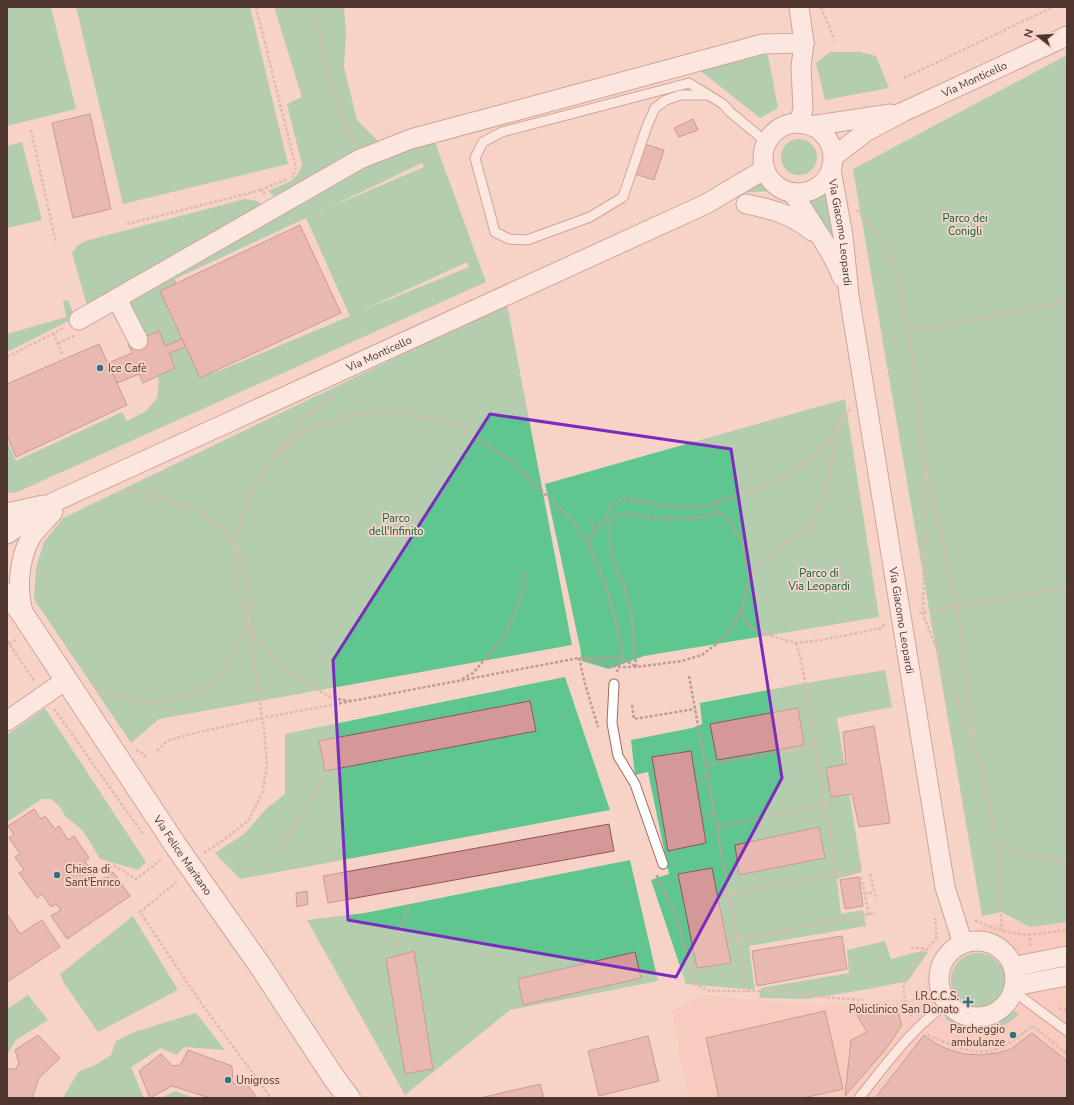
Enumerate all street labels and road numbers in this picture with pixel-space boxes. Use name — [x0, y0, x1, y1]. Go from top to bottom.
street label: Via Monticello — [938, 57, 1009, 101]
street label: Via Giacomo Leopardi — [825, 177, 855, 286]
street label: Via Monticello — [343, 332, 414, 375]
street label: Via Giacomo Leopardi — [886, 565, 918, 675]
street label: Via Felice Maritano — [150, 811, 216, 898]

